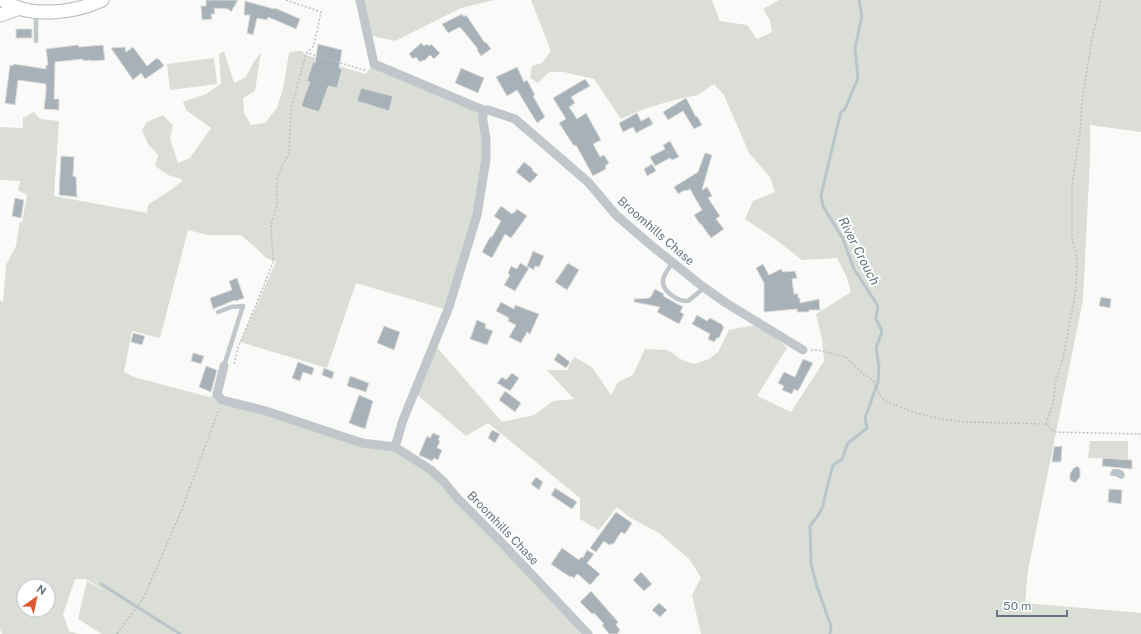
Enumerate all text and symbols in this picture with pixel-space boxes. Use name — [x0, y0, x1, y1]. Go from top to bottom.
street label: Broomhills Chase — [615, 194, 697, 268]
water label: River Crouch — [835, 214, 883, 288]
street label: Broomhills Chase — [464, 488, 542, 568]
north arrow — [16, 578, 56, 618]
text: N — [35, 582, 48, 597]
scale bar — [997, 592, 1067, 618]
text: 50 m — [1003, 599, 1031, 613]

